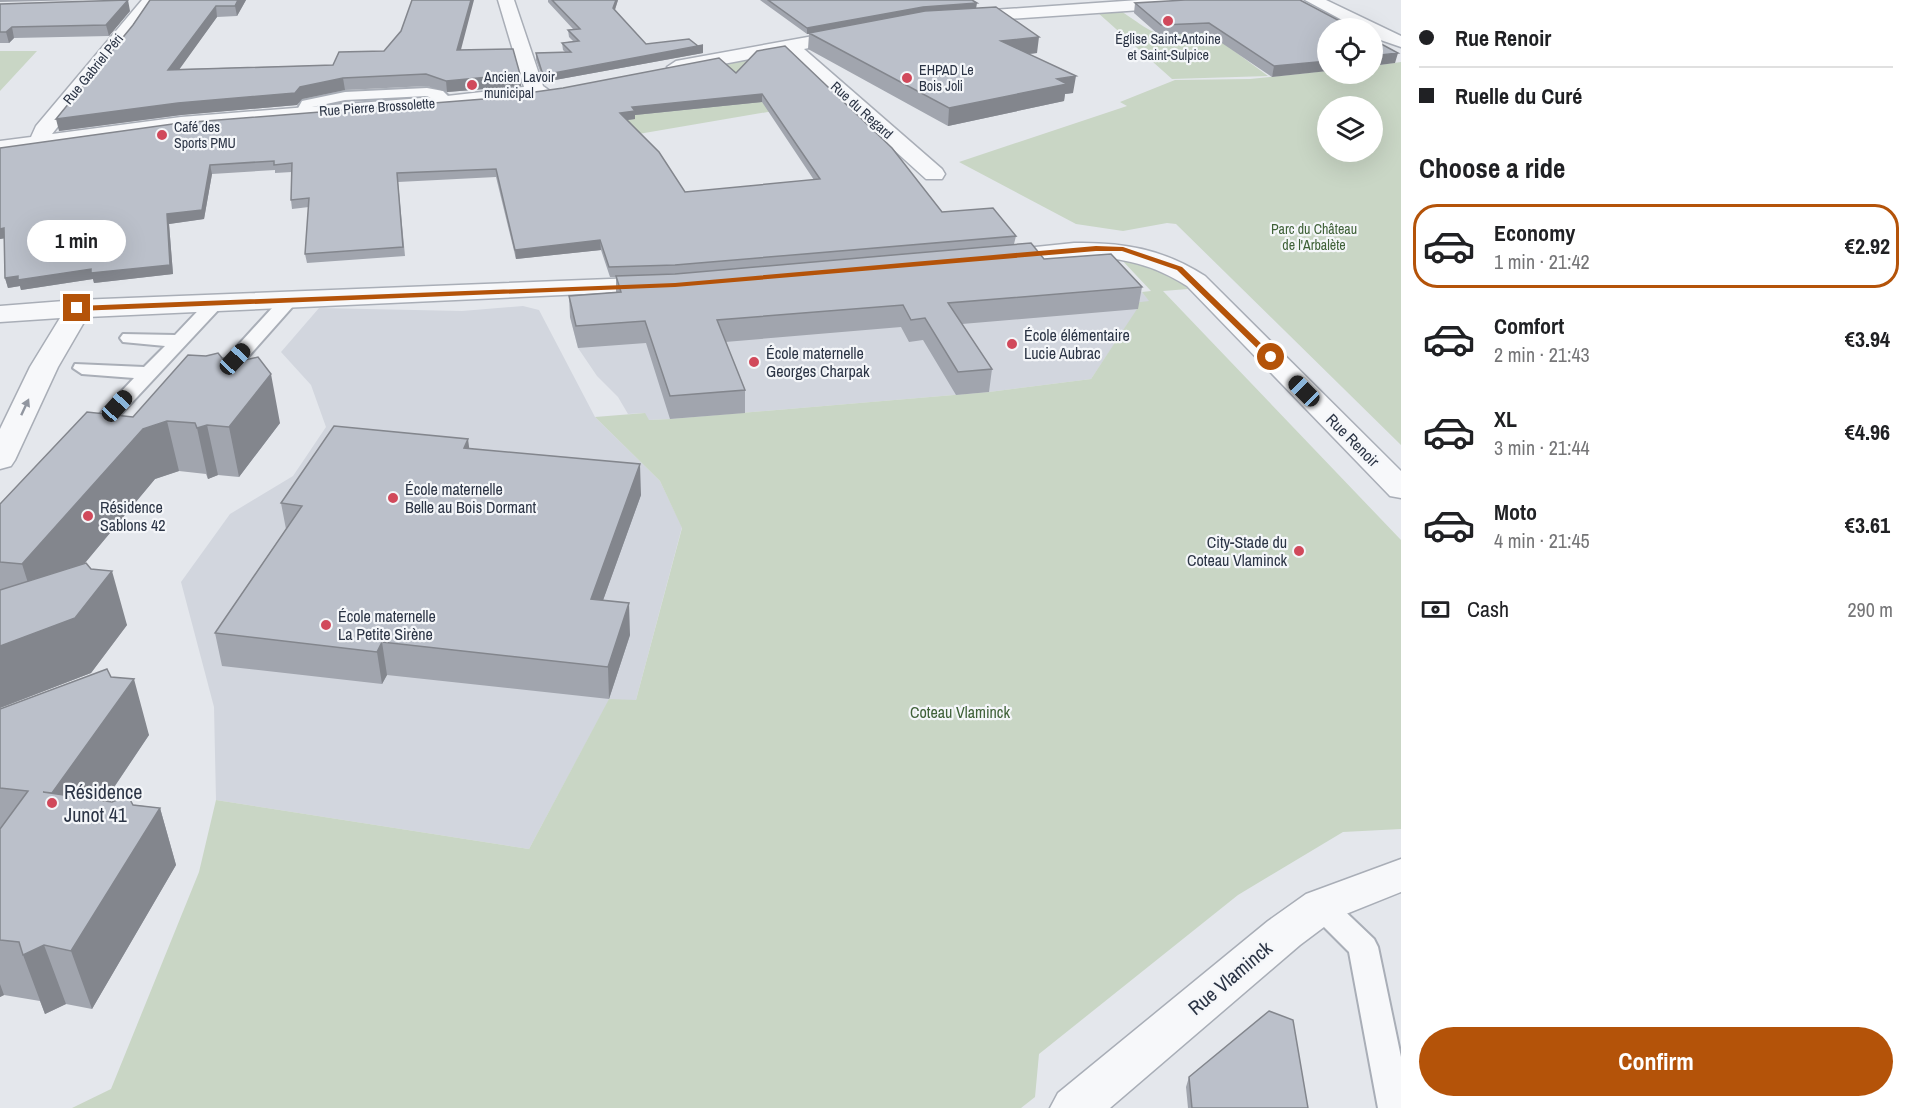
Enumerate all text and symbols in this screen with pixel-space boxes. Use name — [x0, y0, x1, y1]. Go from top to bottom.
marker: Église Saint-Antoine et Saint-Sulpice — [1161, 14, 1175, 28]
map controls — [1317, 18, 1383, 162]
button: locate — [1317, 18, 1383, 84]
text: Rue Renoir — [1455, 23, 1551, 53]
street label: Rue Gabriel Péri — [59, 30, 127, 108]
place label: Église Saint-Antoine et Saint-Sulpice — [1115, 30, 1221, 64]
place label: EHPAD Le Bois Joli — [919, 61, 974, 95]
place label: Ancien Lavoir municipal — [483, 68, 555, 102]
marker: EHPAD Le Bois Joli — [900, 71, 914, 85]
street label: Rue du Regard — [827, 77, 897, 143]
marker: Ancien Lavoir municipal — [465, 78, 479, 92]
text: Ruelle du Curé — [1455, 81, 1582, 111]
street label: Rue Pierre Brossolette — [318, 94, 436, 120]
button: layers — [1317, 96, 1383, 162]
place label: Café des Sports PMU — [174, 118, 236, 152]
marker: Café des Sports PMU — [155, 128, 169, 142]
text: Choose a ride — [1419, 150, 1565, 186]
text: Economy — [1494, 218, 1575, 248]
icon: car — [1422, 219, 1476, 273]
park label: Parc du Château de l'Arbalète — [1271, 220, 1357, 254]
callout: 1 min — [28, 221, 127, 263]
text: 1 min — [55, 227, 98, 254]
text: €2.92 — [1845, 231, 1890, 261]
text: 1 min · 21:42 — [1494, 248, 1590, 275]
route end — [63, 294, 90, 321]
text: Comfort — [1494, 311, 1564, 341]
icon: car — [1422, 312, 1476, 366]
place label: École élémentaire Lucie Aubrac — [1024, 324, 1130, 364]
text: €3.94 — [1845, 324, 1890, 354]
marker: École élémentaire Lucie Aubrac — [1005, 337, 1019, 351]
car — [216, 340, 254, 378]
text: 2 min · 21:43 — [1494, 341, 1590, 368]
place label: École maternelle Georges Charpak — [766, 342, 870, 382]
route start — [1257, 343, 1284, 370]
marker: École maternelle Georges Charpak — [747, 355, 761, 369]
car — [1285, 372, 1323, 410]
car — [98, 387, 136, 425]
one-way arrow — [20, 398, 29, 415]
text: XL — [1494, 404, 1517, 434]
icon: car — [1422, 405, 1476, 459]
street label: Rue Renoir — [1322, 409, 1385, 472]
text: €4.96 — [1845, 417, 1890, 447]
text: 3 min · 21:44 — [1494, 434, 1590, 461]
place label: École maternelle Belle au Bois Dormant — [405, 478, 537, 518]
marker: École maternelle Belle au Bois Dormant — [386, 491, 400, 505]
place label: Résidence Sablons 42 — [100, 496, 166, 536]
text: Moto — [1494, 497, 1537, 527]
icon: car — [1422, 498, 1476, 552]
marker: Résidence Sablons 42 — [81, 509, 95, 523]
text: €3.61 — [1845, 510, 1890, 540]
text: 4 min · 21:45 — [1494, 527, 1590, 554]
place label: City-Stade du Coteau Vlaminck — [1187, 531, 1287, 571]
marker: City-Stade du Coteau Vlaminck — [1292, 544, 1306, 558]
icon: cash — [1419, 593, 1452, 626]
text: Cash — [1467, 594, 1509, 624]
text: 290 m — [1847, 596, 1893, 623]
place label: École maternelle La Petite Sirène — [338, 605, 436, 645]
marker: École maternelle La Petite Sirène — [319, 618, 333, 632]
park label: Coteau Vlaminck — [910, 701, 1010, 723]
place label: Résidence Junot 41 — [64, 778, 142, 828]
marker: Résidence Junot 41 — [45, 796, 59, 810]
street label: Rue Vlaminck — [1182, 934, 1278, 1021]
button: Confirm — [1419, 1027, 1893, 1096]

